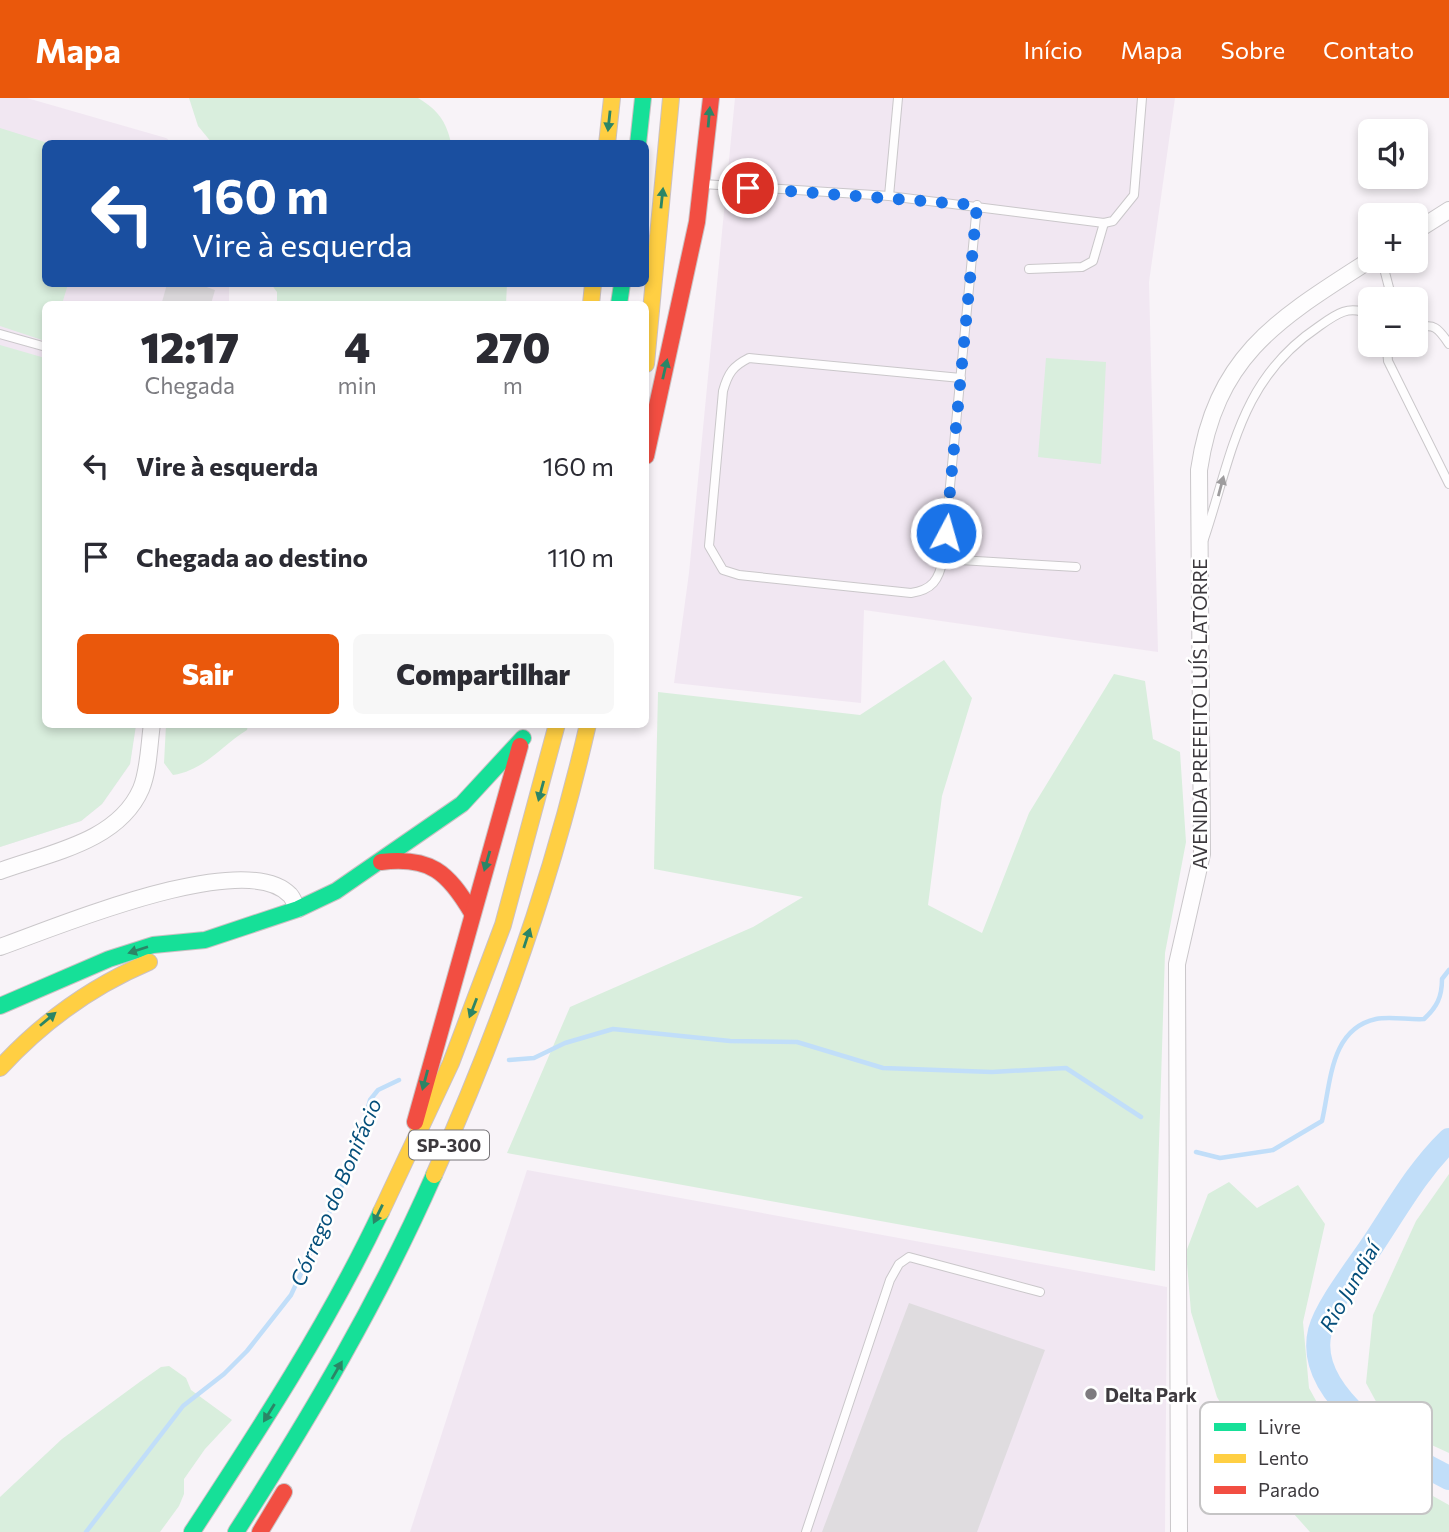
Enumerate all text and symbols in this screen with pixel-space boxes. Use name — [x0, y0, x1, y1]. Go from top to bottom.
text: Mapa — [35, 29, 121, 70]
text: Início — [1024, 35, 1083, 64]
text: Mapa — [1121, 35, 1183, 64]
text: Sobre — [1221, 35, 1285, 64]
text: Contato — [1323, 35, 1414, 64]
one-way arrow — [704, 106, 715, 128]
one-way arrow — [604, 110, 615, 132]
map controls — [1358, 119, 1428, 357]
button: sound — [1358, 119, 1428, 189]
pin — [718, 158, 778, 218]
text: 160 m — [192, 164, 329, 224]
icon: left — [77, 168, 168, 259]
icon: arrive — [729, 169, 767, 207]
one-way arrow — [656, 187, 667, 209]
button: + — [1358, 203, 1428, 273]
text: Vire à esquerda — [192, 224, 413, 264]
button: − — [1358, 287, 1428, 357]
text: 12:17 — [140, 320, 239, 372]
text: 4 — [344, 320, 370, 372]
text: 270 — [475, 320, 551, 372]
one-way arrow — [660, 358, 671, 380]
text: Chegada — [144, 371, 235, 399]
text: min — [338, 371, 377, 399]
text: m — [503, 371, 523, 399]
icon: left — [77, 447, 115, 485]
text: Vire à esquerda — [136, 450, 318, 481]
text: 160 m — [542, 450, 614, 481]
one-way arrow — [1216, 475, 1227, 497]
position arrow — [909, 496, 983, 570]
icon: arrive — [77, 538, 115, 576]
text: Chegada ao destino — [136, 541, 368, 572]
text: 110 m — [547, 541, 614, 572]
street label: AVENIDA PREFEITO LUÍS LATORRE — [1188, 559, 1211, 869]
button: Sair — [77, 634, 339, 714]
button: Compartilhar — [353, 634, 614, 714]
one-way arrow — [535, 781, 545, 802]
one-way arrow — [482, 851, 492, 872]
one-way arrow — [522, 928, 533, 949]
one-way arrow — [127, 945, 148, 956]
one-way arrow — [467, 997, 478, 1018]
one-way arrow — [38, 1012, 56, 1027]
one-way arrow — [419, 1069, 430, 1091]
water label: Córrego do Bonifácio — [284, 1094, 386, 1290]
road number: SP-300 — [409, 1130, 489, 1160]
one-way arrow — [373, 1204, 384, 1225]
water label: Rio Jundiaí — [1313, 1233, 1387, 1335]
one-way arrow — [331, 1361, 343, 1380]
place label: Delta Park — [1105, 1383, 1197, 1406]
marker: Delta Park — [1083, 1386, 1099, 1402]
legend — [1200, 1402, 1432, 1514]
one-way arrow — [262, 1404, 275, 1423]
text: Livre — [1258, 1415, 1301, 1438]
text: Lento — [1258, 1446, 1309, 1469]
text: Parado — [1258, 1478, 1320, 1501]

